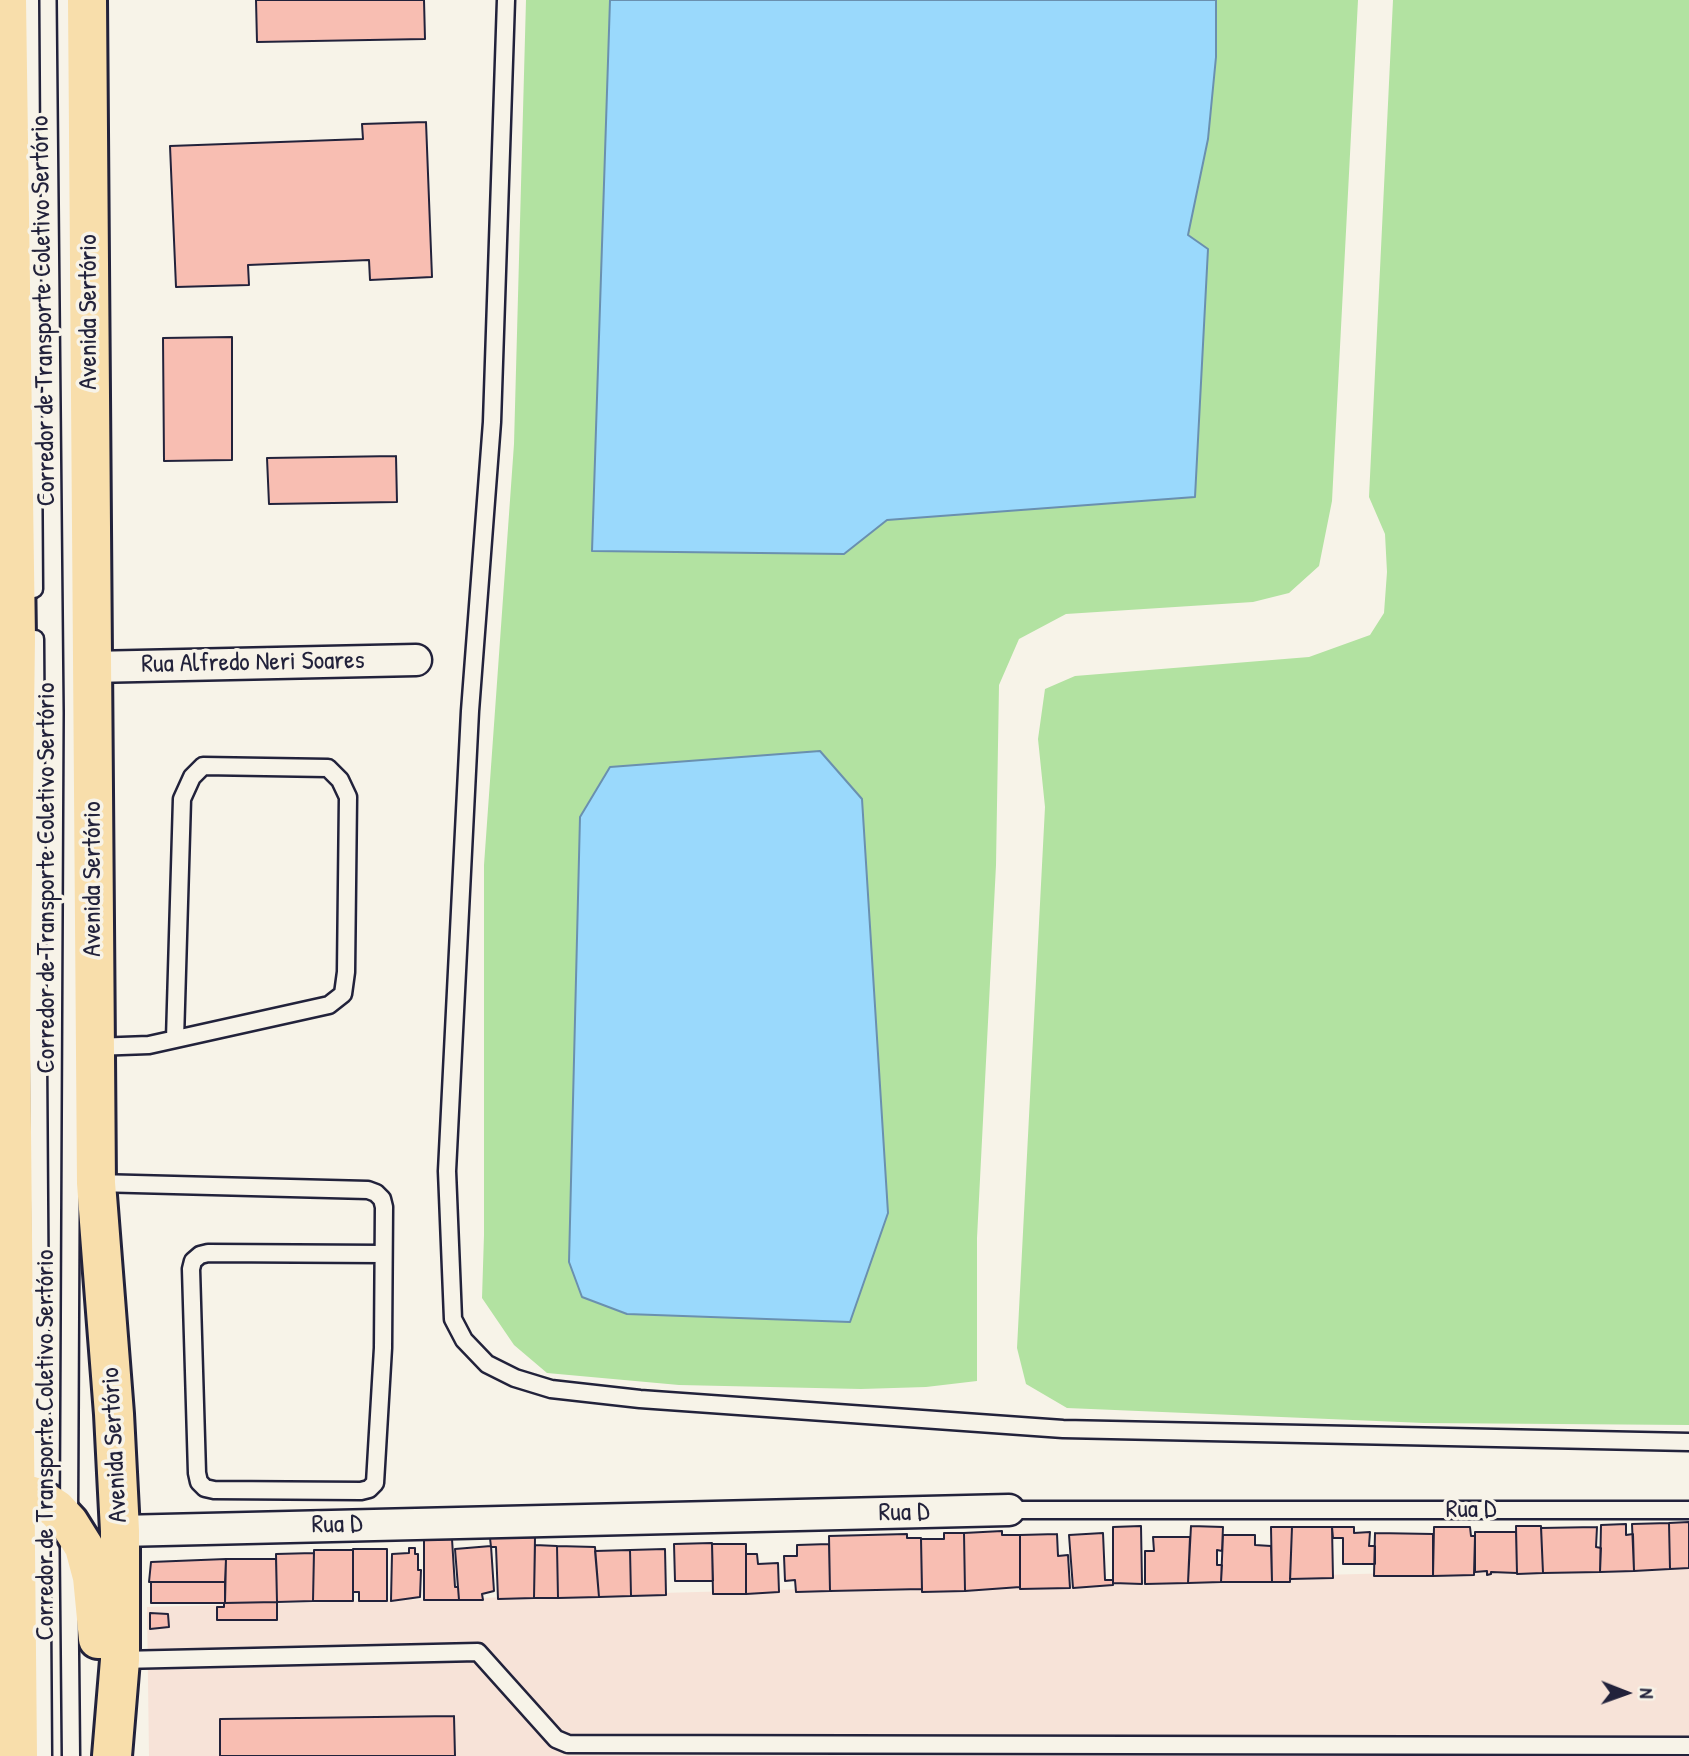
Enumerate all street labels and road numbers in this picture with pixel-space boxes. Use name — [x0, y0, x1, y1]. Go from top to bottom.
street label: Corredor de Transporte Coletivo Sertório — [25, 115, 63, 507]
street label: Avenida Sertório — [73, 234, 105, 390]
street label: Rua Alfredo Neri Soares — [141, 645, 365, 681]
street label: Corredor de Transporte Coletivo Sertório — [31, 683, 63, 1073]
street label: Avenida Sertório — [77, 801, 109, 957]
street label: Corredor de Transporte Coletivo Sertório — [30, 1250, 62, 1640]
street label: Avenida Sertório — [95, 1367, 135, 1523]
street label: Rua D — [1446, 1494, 1496, 1526]
street label: Rua D — [878, 1497, 930, 1529]
street label: Rua D — [311, 1509, 363, 1541]

